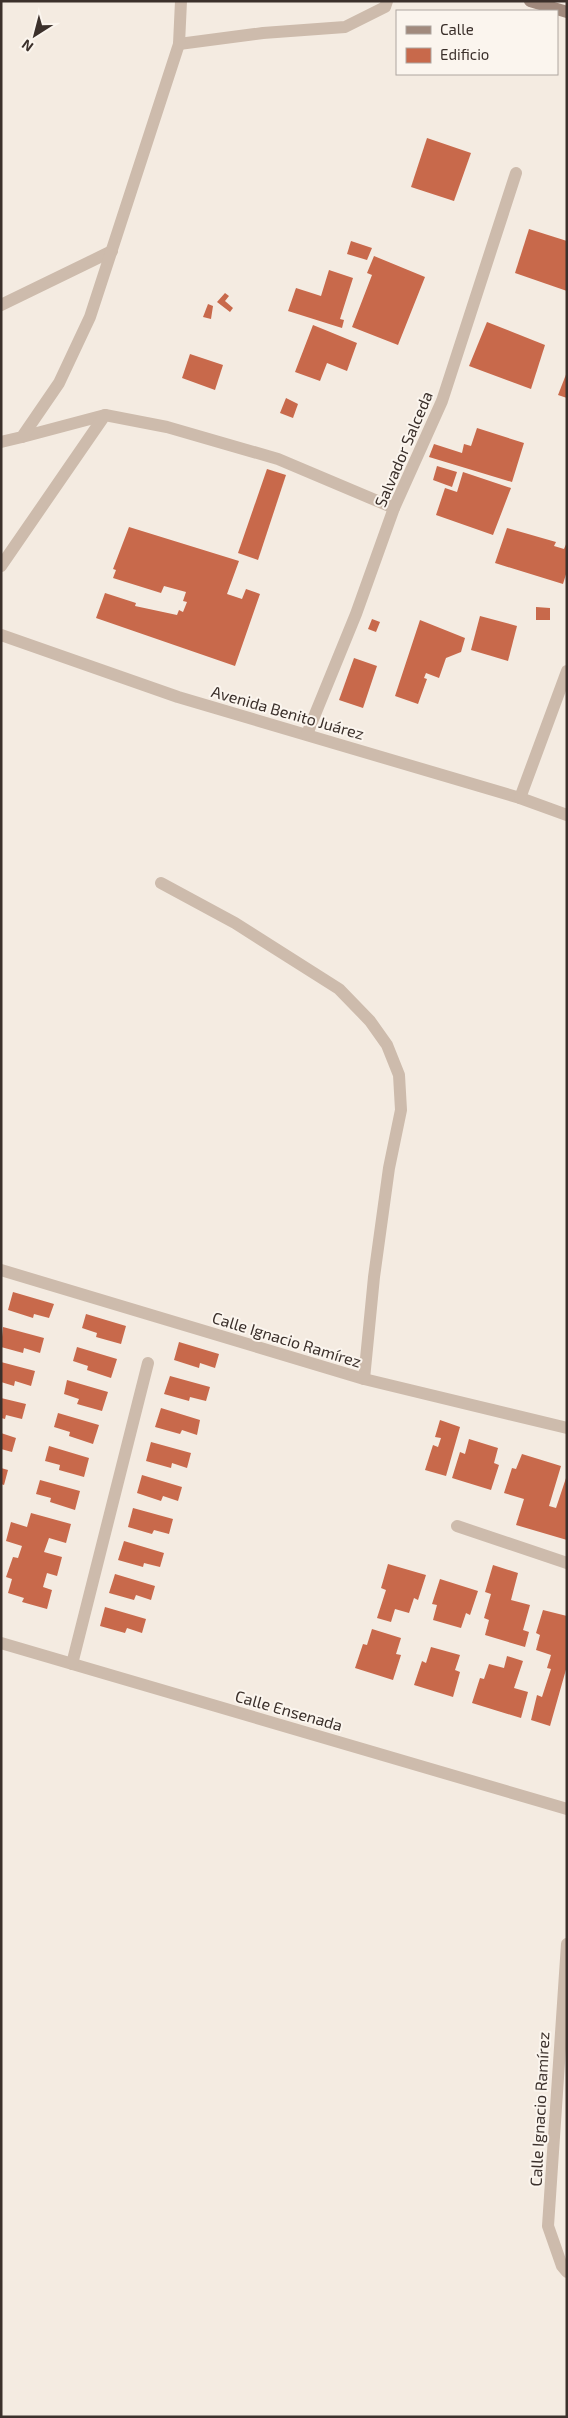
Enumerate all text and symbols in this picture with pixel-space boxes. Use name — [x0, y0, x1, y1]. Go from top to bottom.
north arrow — [10, 10, 60, 60]
legend — [396, 10, 558, 75]
text: Calle — [440, 20, 474, 38]
text: N — [18, 36, 36, 56]
text: Edificio — [440, 45, 489, 63]
street label: Salvador Salceda — [370, 388, 436, 510]
street label: Avenida Benito Juárez — [209, 681, 367, 743]
street label: Calle Ignacio Ramírez — [210, 1307, 364, 1371]
street label: Calle Ensenada — [233, 1686, 345, 1734]
street label: Calle Ignacio Ramírez — [525, 2031, 553, 2187]

